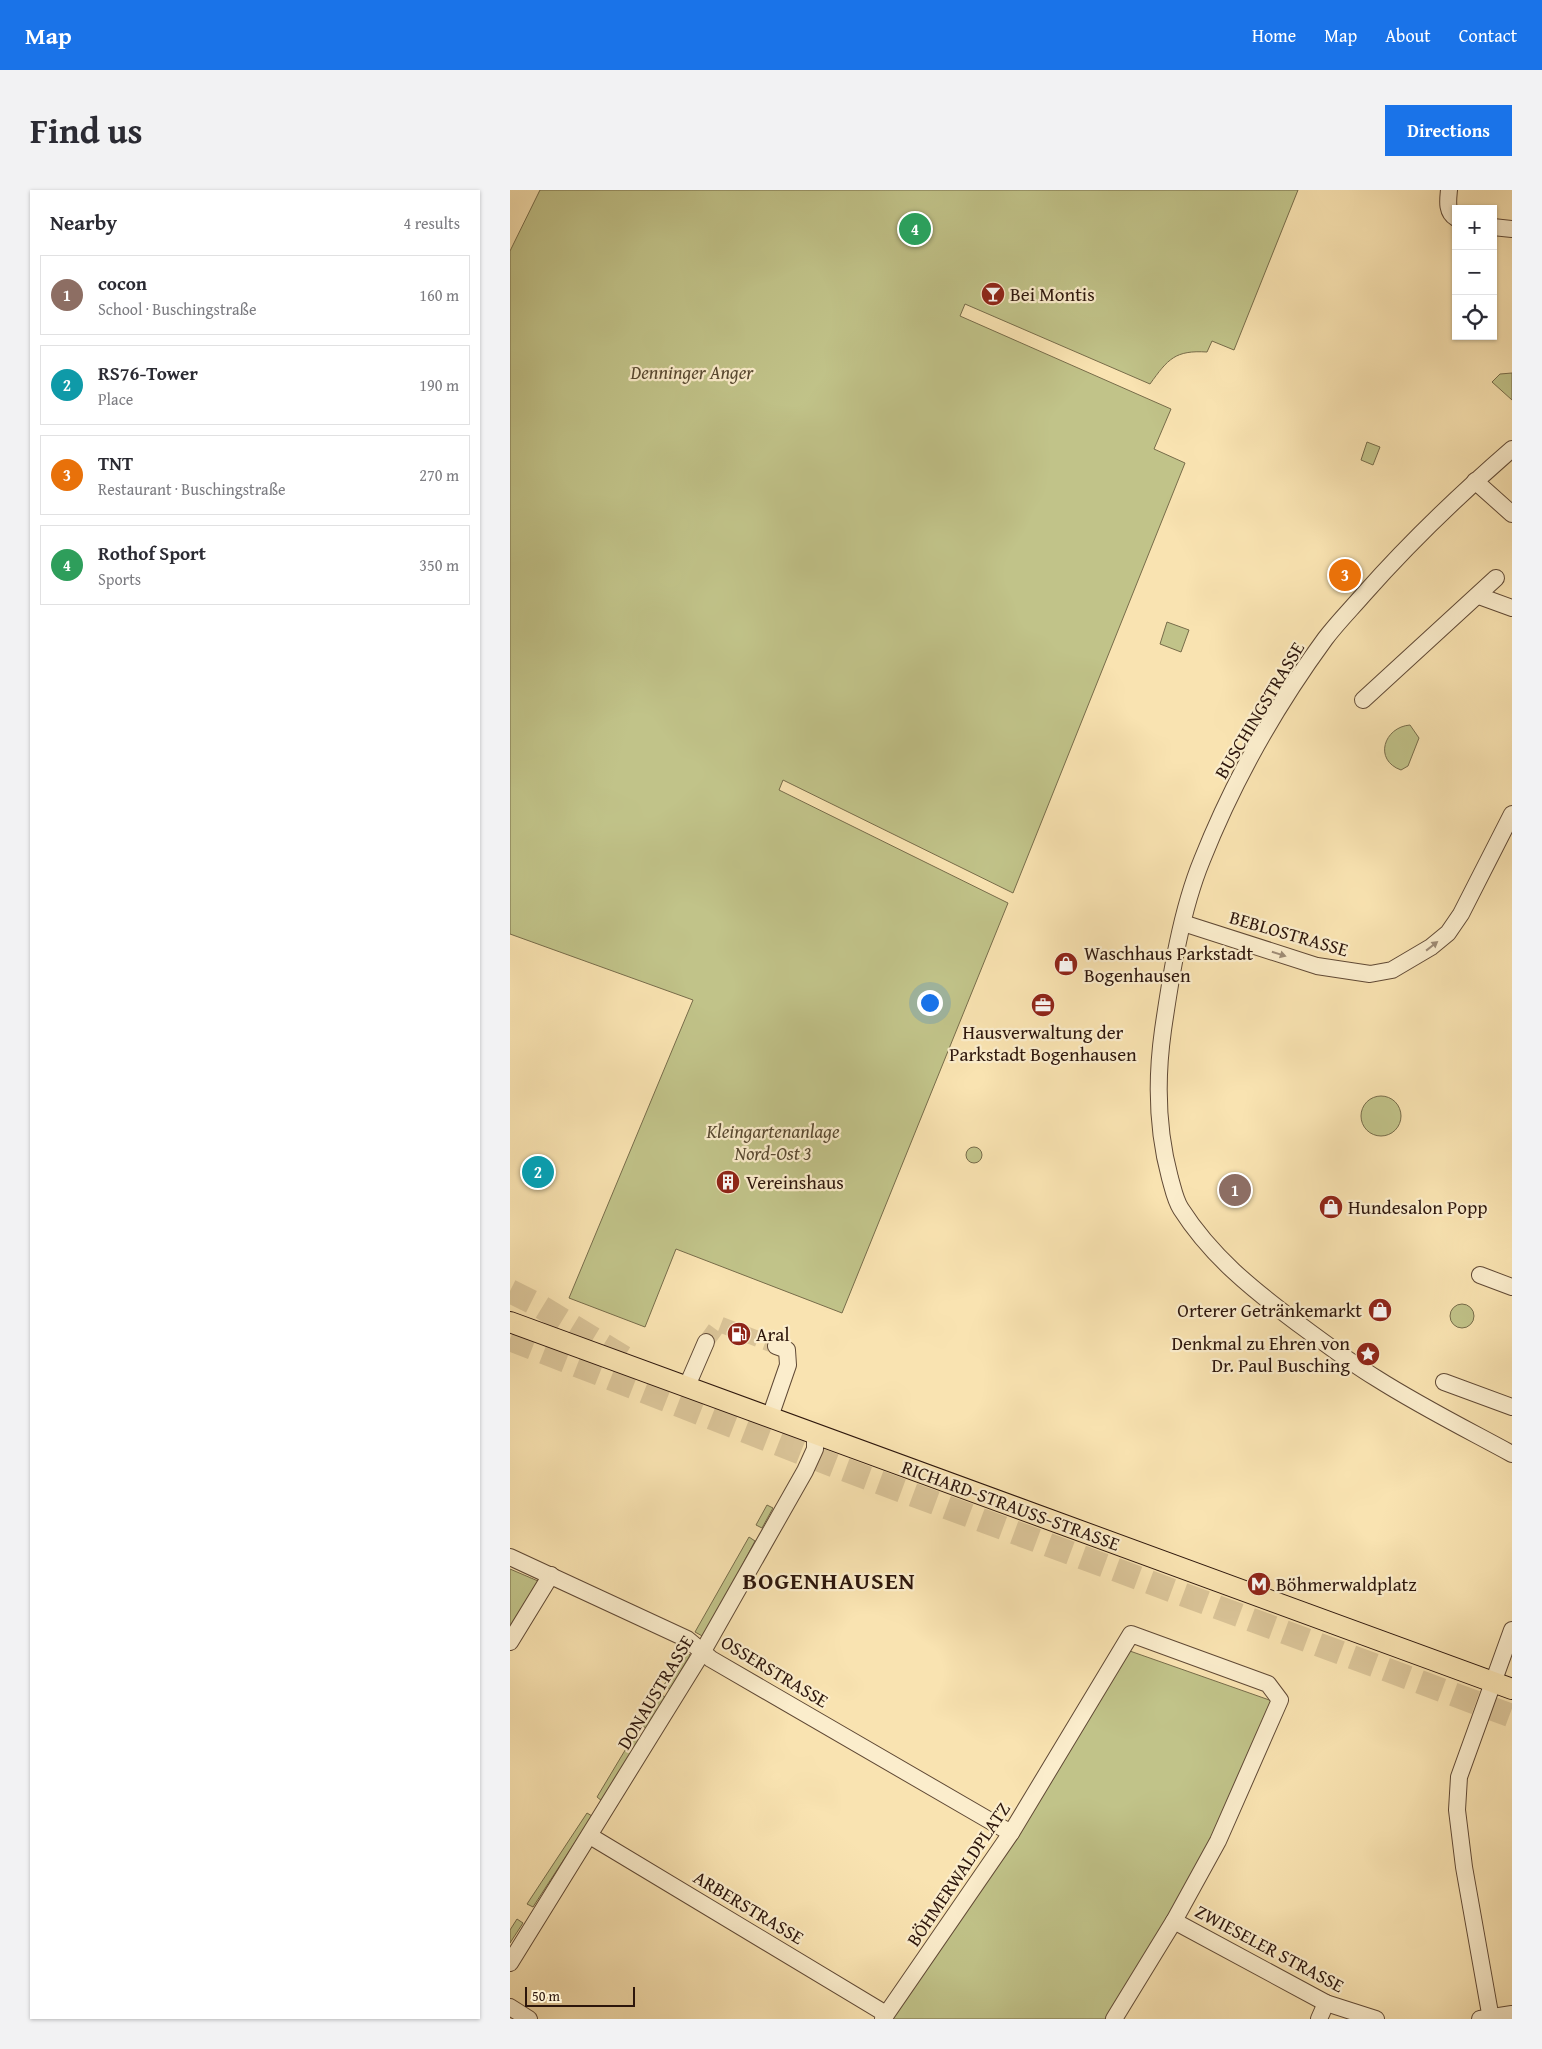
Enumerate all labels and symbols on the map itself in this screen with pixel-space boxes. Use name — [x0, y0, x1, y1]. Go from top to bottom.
pin: 4 — [899, 210, 931, 248]
place label: Bei Montis — [1010, 280, 1095, 308]
bar icon: Bei Montis — [980, 281, 1006, 307]
park label: Denninger Anger — [630, 358, 754, 386]
pin: 3 — [1329, 556, 1361, 594]
street label: BUSCHINGSTRASSE — [1207, 636, 1311, 784]
street label: BEBLOSTRASSE — [1226, 903, 1352, 963]
place label: Waschhaus Parkstadt Bogenhausen — [1084, 939, 1253, 989]
one-way arrow — [1425, 941, 1439, 951]
shop icon: Waschhaus Parkstadt Bogenhausen — [1053, 951, 1079, 977]
one-way arrow — [1272, 951, 1287, 958]
your location — [917, 990, 943, 1016]
office icon: Hausverwaltung der Parkstadt Bogenhausen — [1030, 992, 1056, 1018]
place label: Hausverwaltung der Parkstadt Bogenhausen — [949, 1018, 1137, 1068]
park label: Kleingartenanlage Nord-Ost 3 — [705, 1117, 840, 1167]
pin: 2 — [522, 1153, 554, 1191]
place label: Vereinshaus — [746, 1168, 844, 1196]
building icon: Vereinshaus — [715, 1169, 741, 1195]
pin: 1 — [1219, 1171, 1251, 1209]
place label: Hundesalon Popp — [1348, 1193, 1487, 1221]
shop icon: Hundesalon Popp — [1318, 1194, 1344, 1220]
place label: Orterer Getränkemarkt — [1177, 1296, 1362, 1324]
shop icon: Orterer Getränkemarkt — [1367, 1297, 1393, 1323]
place label: Aral — [756, 1320, 789, 1348]
fuel station icon: Aral — [726, 1321, 752, 1347]
place label: Denkmal zu Ehren von Dr. Paul Busching — [1171, 1329, 1351, 1379]
place icon: Denkmal zu Ehren von Dr. Paul Busching — [1355, 1341, 1381, 1367]
street label: RICHARD-STRAUSS-STRASSE — [898, 1453, 1124, 1558]
district label: BOGENHAUSEN — [742, 1563, 916, 1598]
place label: Böhmerwaldplatz — [1276, 1570, 1417, 1598]
metro station icon: Böhmerwaldplatz — [1246, 1571, 1272, 1597]
street label: OSSERSTRASSE — [716, 1628, 834, 1714]
street label: DONAUSTRASSE — [610, 1629, 701, 1755]
street label: BÖHMERWALDPLATZ — [899, 1796, 1017, 1952]
street label: ARBERSTRASSE — [688, 1863, 810, 1951]
street label: ZWIESELER STRASSE — [1191, 1897, 1350, 1999]
scale bar — [525, 1984, 635, 2007]

